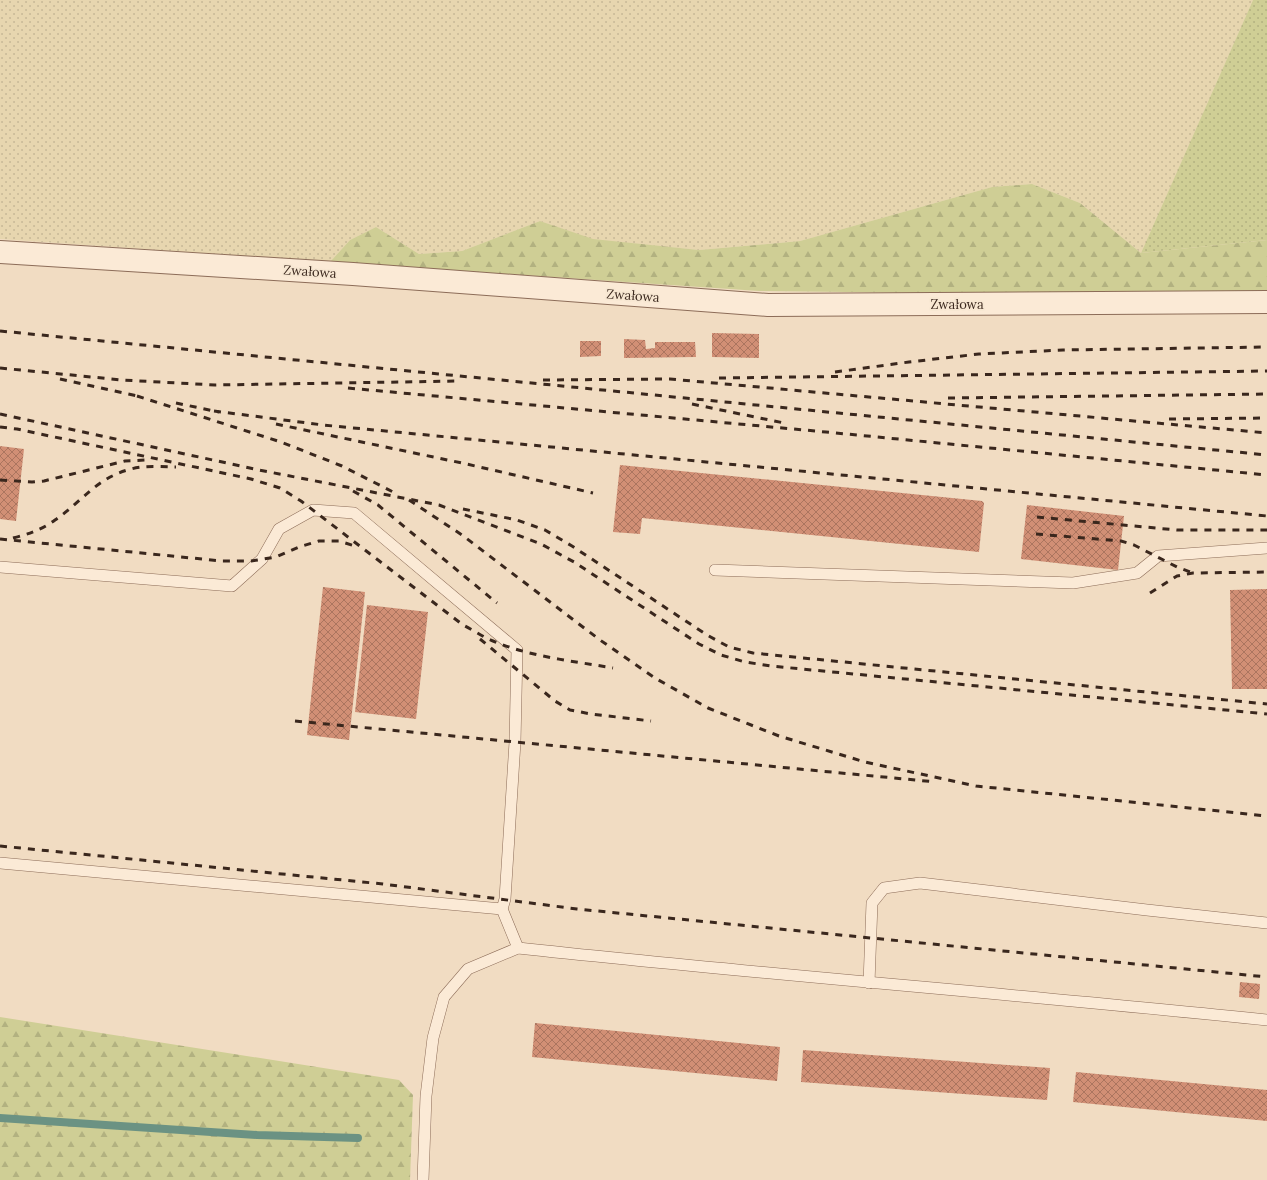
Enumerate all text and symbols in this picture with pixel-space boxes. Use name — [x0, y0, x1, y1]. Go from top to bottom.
street label: Zwałowa — [283, 261, 337, 282]
street label: Zwałowa — [606, 285, 660, 306]
street label: Zwałowa — [930, 296, 984, 313]

